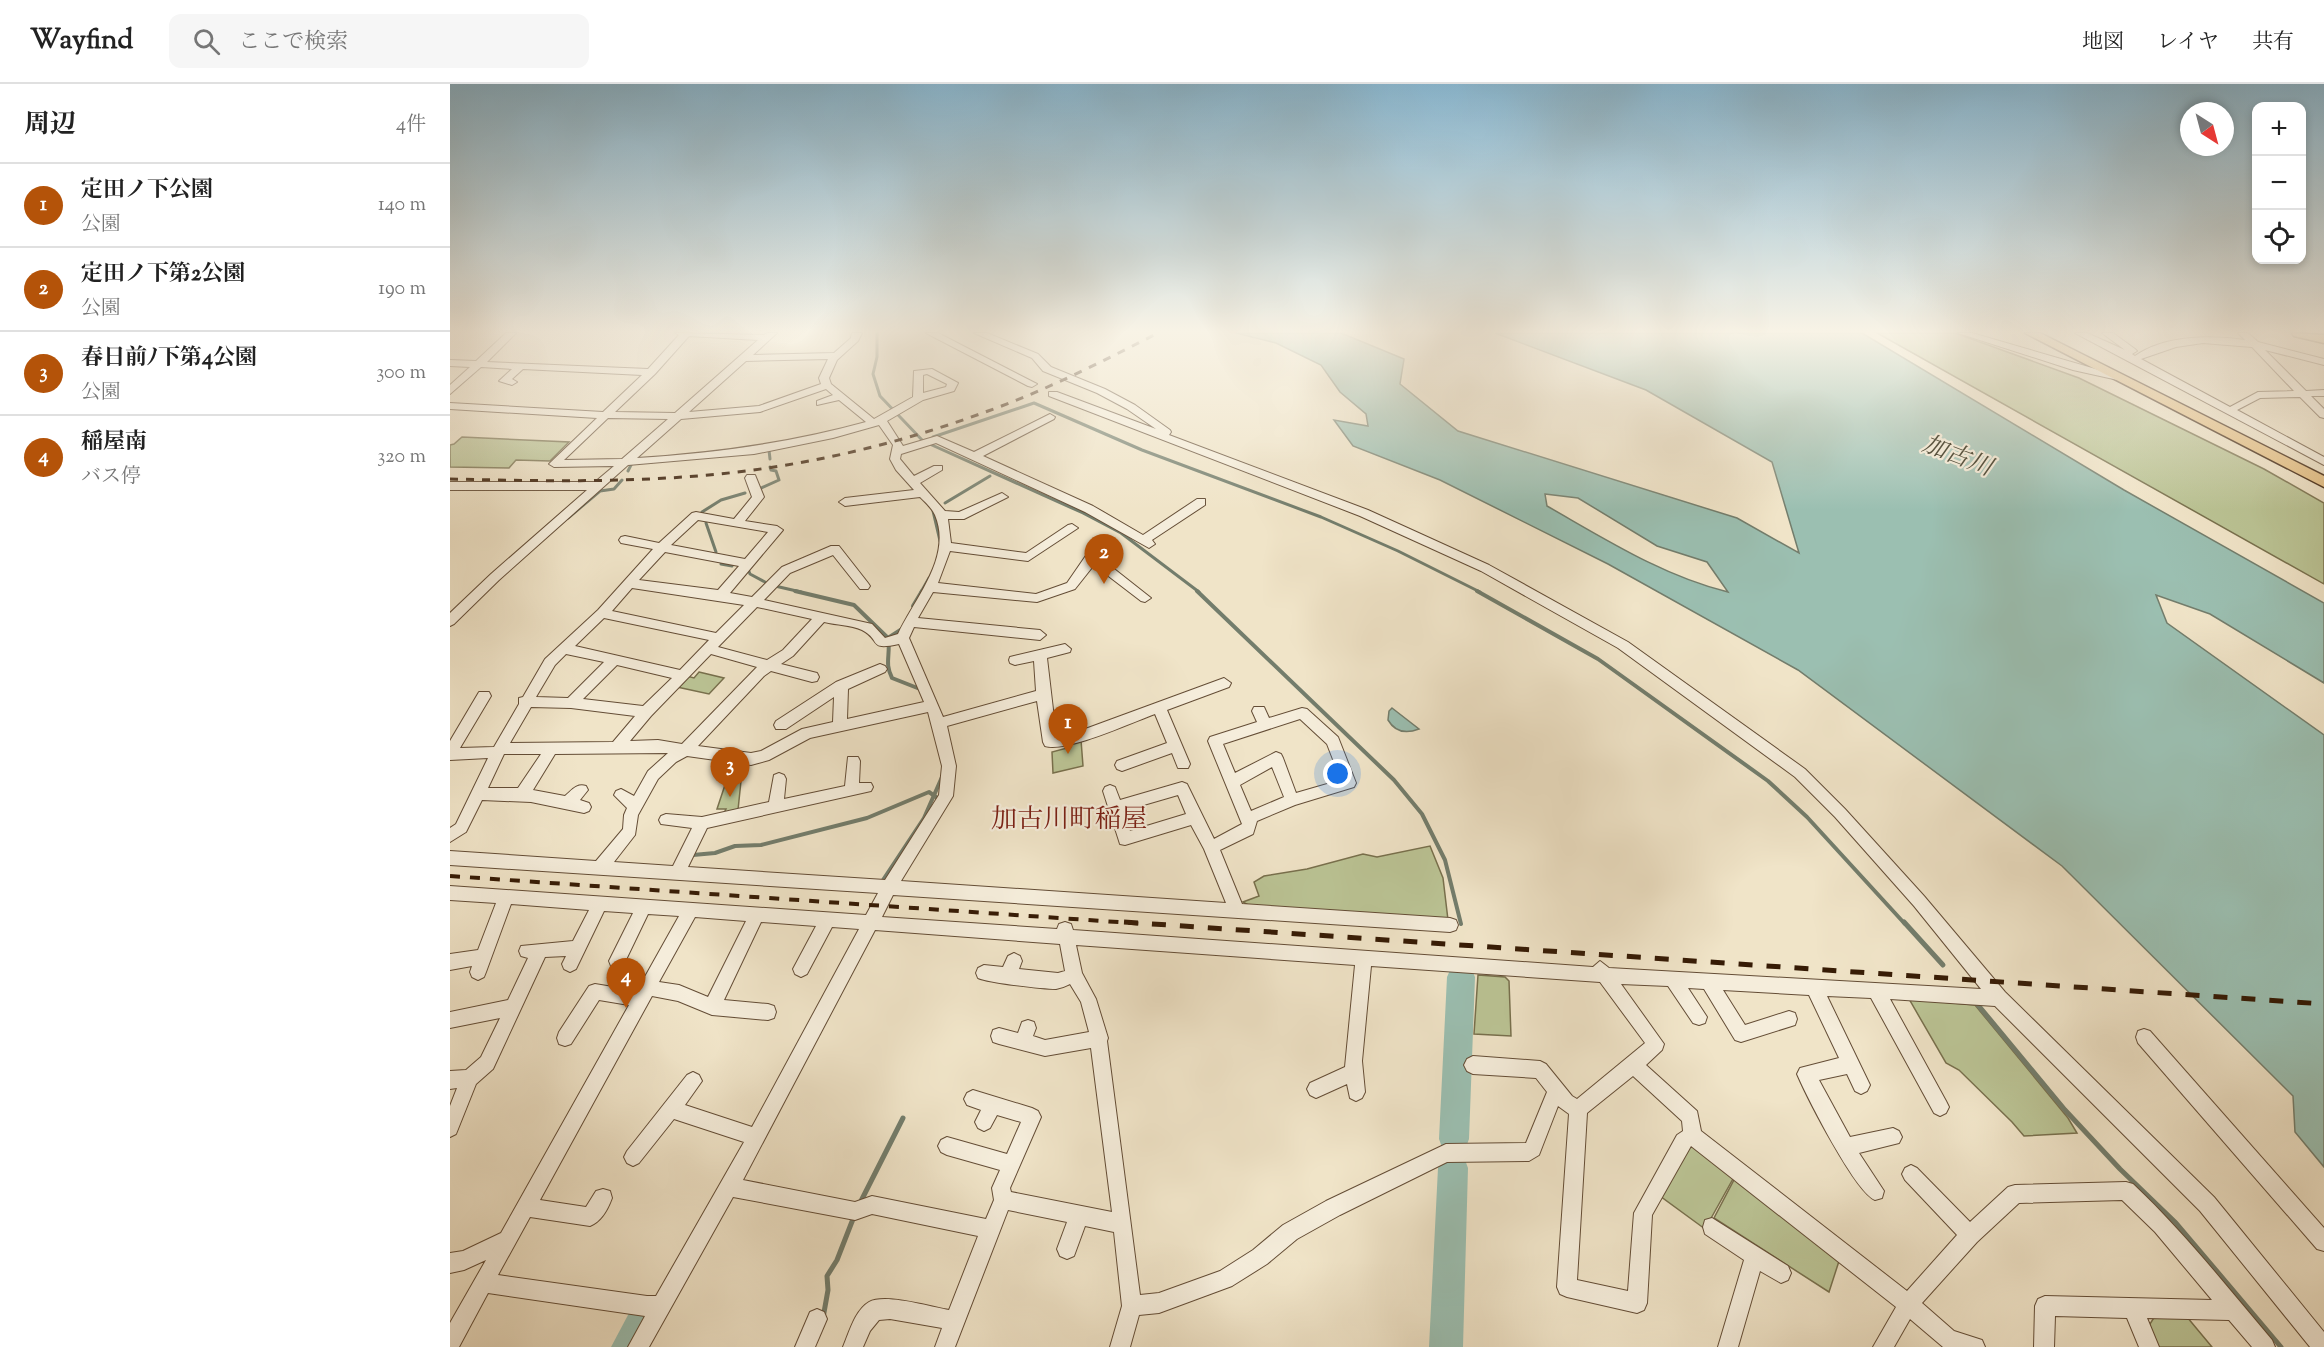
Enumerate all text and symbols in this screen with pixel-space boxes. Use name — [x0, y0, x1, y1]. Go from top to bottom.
search box — [169, 14, 589, 68]
text: Wayfind — [30, 21, 133, 61]
icon: search — [190, 25, 223, 58]
text: ここで検索 — [238, 27, 348, 59]
text: 地図 — [2082, 28, 2124, 58]
text: レイヤ — [2157, 28, 2219, 58]
text: 共有 — [2252, 28, 2294, 58]
north arrow — [2180, 102, 2234, 156]
map controls — [2252, 102, 2306, 264]
button: + — [2252, 102, 2306, 156]
text: 周辺 — [24, 107, 76, 144]
text: 4件 — [396, 111, 426, 140]
button: − — [2252, 156, 2306, 210]
text: 定田ノ下公園 — [81, 175, 213, 207]
text: 1 — [40, 191, 47, 220]
text: 140 m — [378, 191, 426, 220]
button: locate — [2252, 210, 2306, 264]
text: 公園 — [81, 211, 121, 240]
text: 定田ノ下第2公園 — [81, 259, 245, 291]
text: 2 — [39, 275, 48, 304]
text: 190 m — [378, 275, 426, 304]
text: 公園 — [81, 295, 121, 324]
text: 春日前ﾉ下第4公園 — [81, 343, 257, 375]
text: 3 — [39, 359, 48, 388]
text: 300 m — [376, 359, 426, 388]
text: 公園 — [81, 379, 121, 408]
text: 稲屋南 — [81, 427, 147, 459]
water label: 加古川 — [1917, 428, 2000, 487]
text: 4 — [38, 443, 49, 472]
text: 320 m — [377, 443, 426, 472]
text: バス停 — [81, 463, 141, 492]
pin: 2 — [1084, 534, 1124, 584]
pin: 1 — [1048, 704, 1088, 754]
pin: 3 — [710, 748, 750, 797]
your location — [1323, 759, 1352, 788]
district label: 加古川町稲屋 — [991, 802, 1147, 839]
pin: 4 — [606, 958, 645, 1008]

